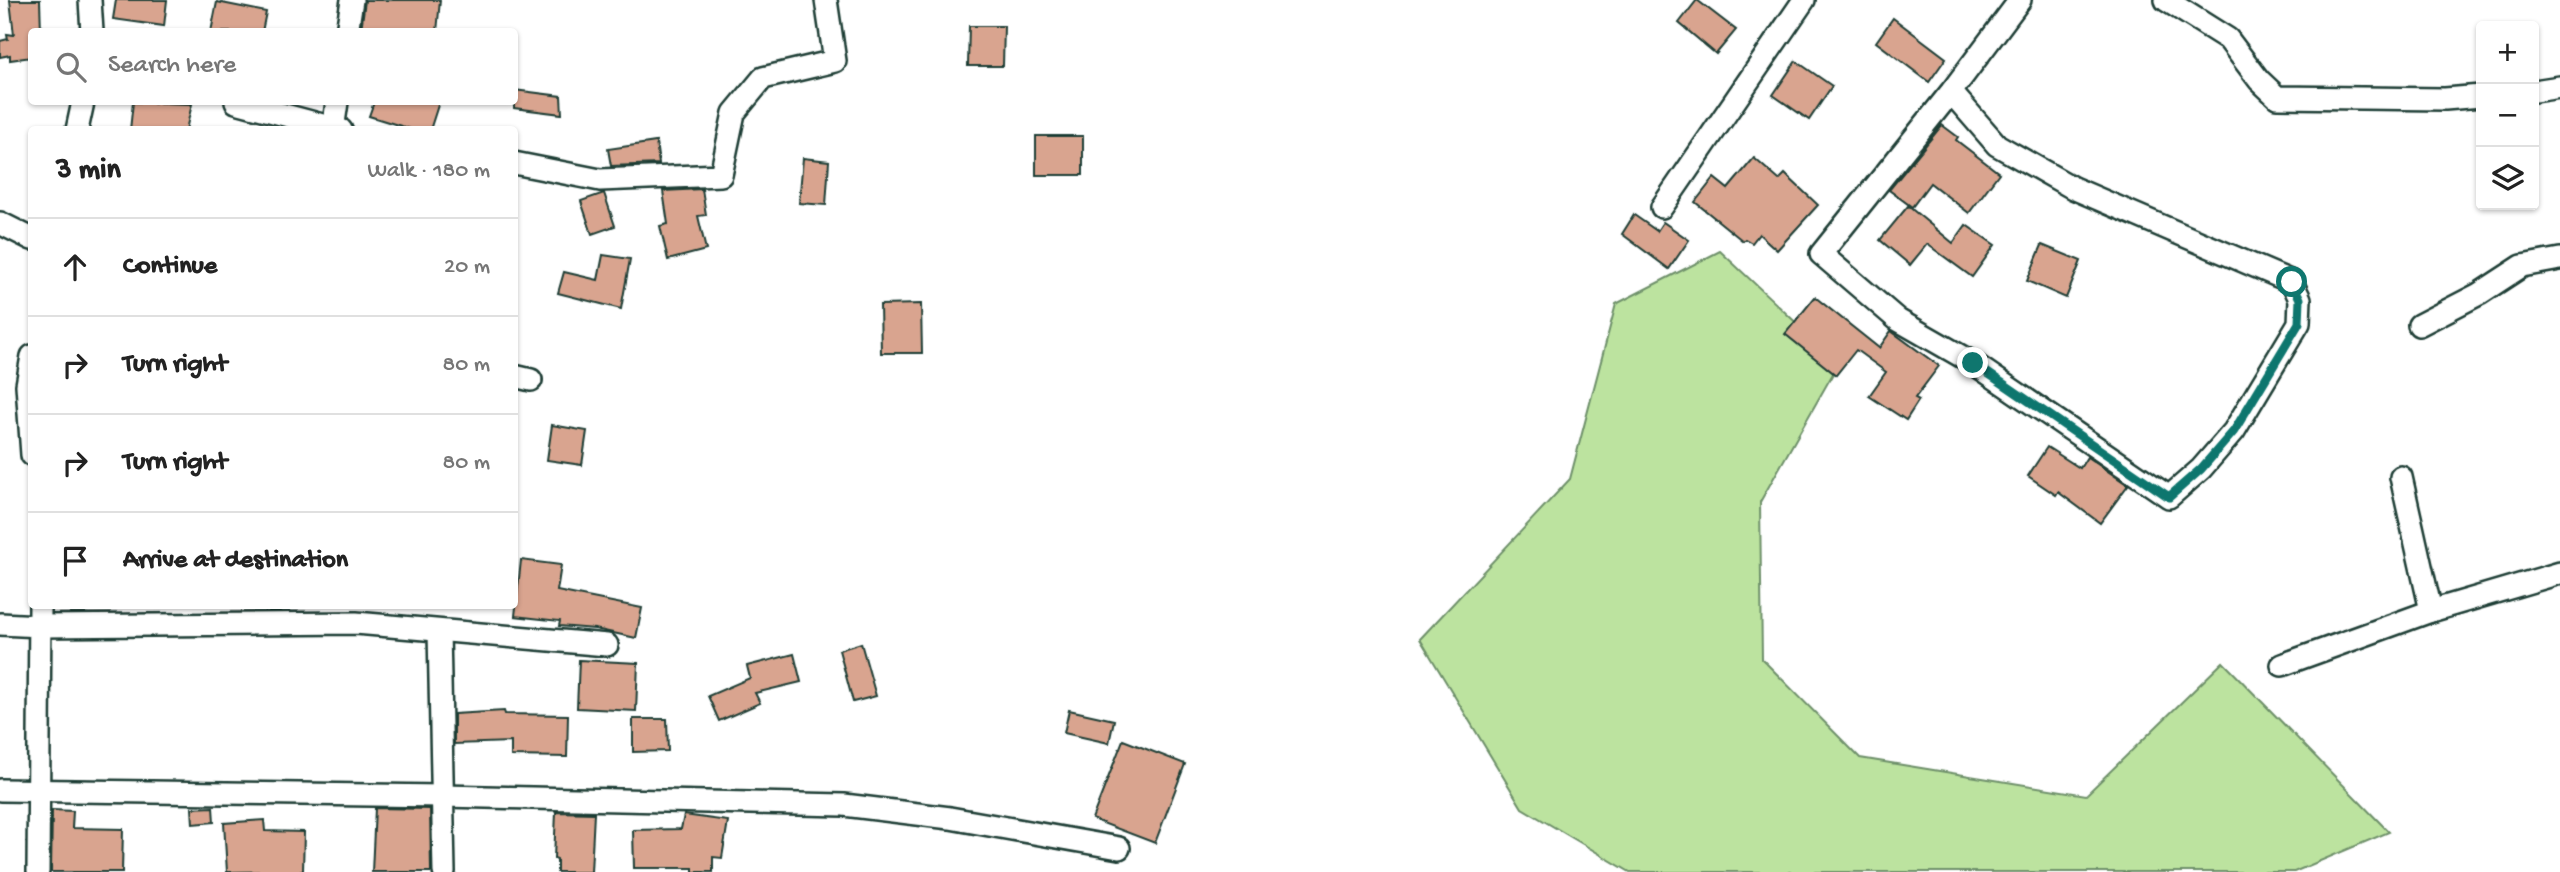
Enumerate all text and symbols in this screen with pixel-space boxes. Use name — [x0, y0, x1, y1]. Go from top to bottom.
map controls — [2476, 21, 2539, 210]
button: + — [2476, 21, 2539, 84]
search box — [28, 28, 518, 105]
icon: search — [52, 48, 90, 86]
text: Search here — [108, 51, 236, 82]
button: − — [2476, 84, 2539, 147]
button: layers — [2476, 147, 2539, 210]
text: 3 min — [56, 154, 121, 189]
text: Walk · 180 m — [368, 158, 490, 185]
icon: ahead — [56, 248, 94, 286]
text: Continue — [123, 252, 217, 283]
text: 20 m — [444, 254, 490, 281]
route start — [2276, 266, 2307, 297]
icon: right — [56, 346, 94, 384]
route end — [1957, 347, 1988, 378]
text: Turn right — [123, 350, 227, 381]
text: 80 m — [443, 352, 490, 379]
icon: right — [56, 444, 94, 482]
text: Turn right — [123, 448, 227, 479]
text: 80 m — [443, 450, 490, 477]
icon: arrive — [56, 542, 94, 580]
text: Arrive at destination — [123, 546, 348, 577]

